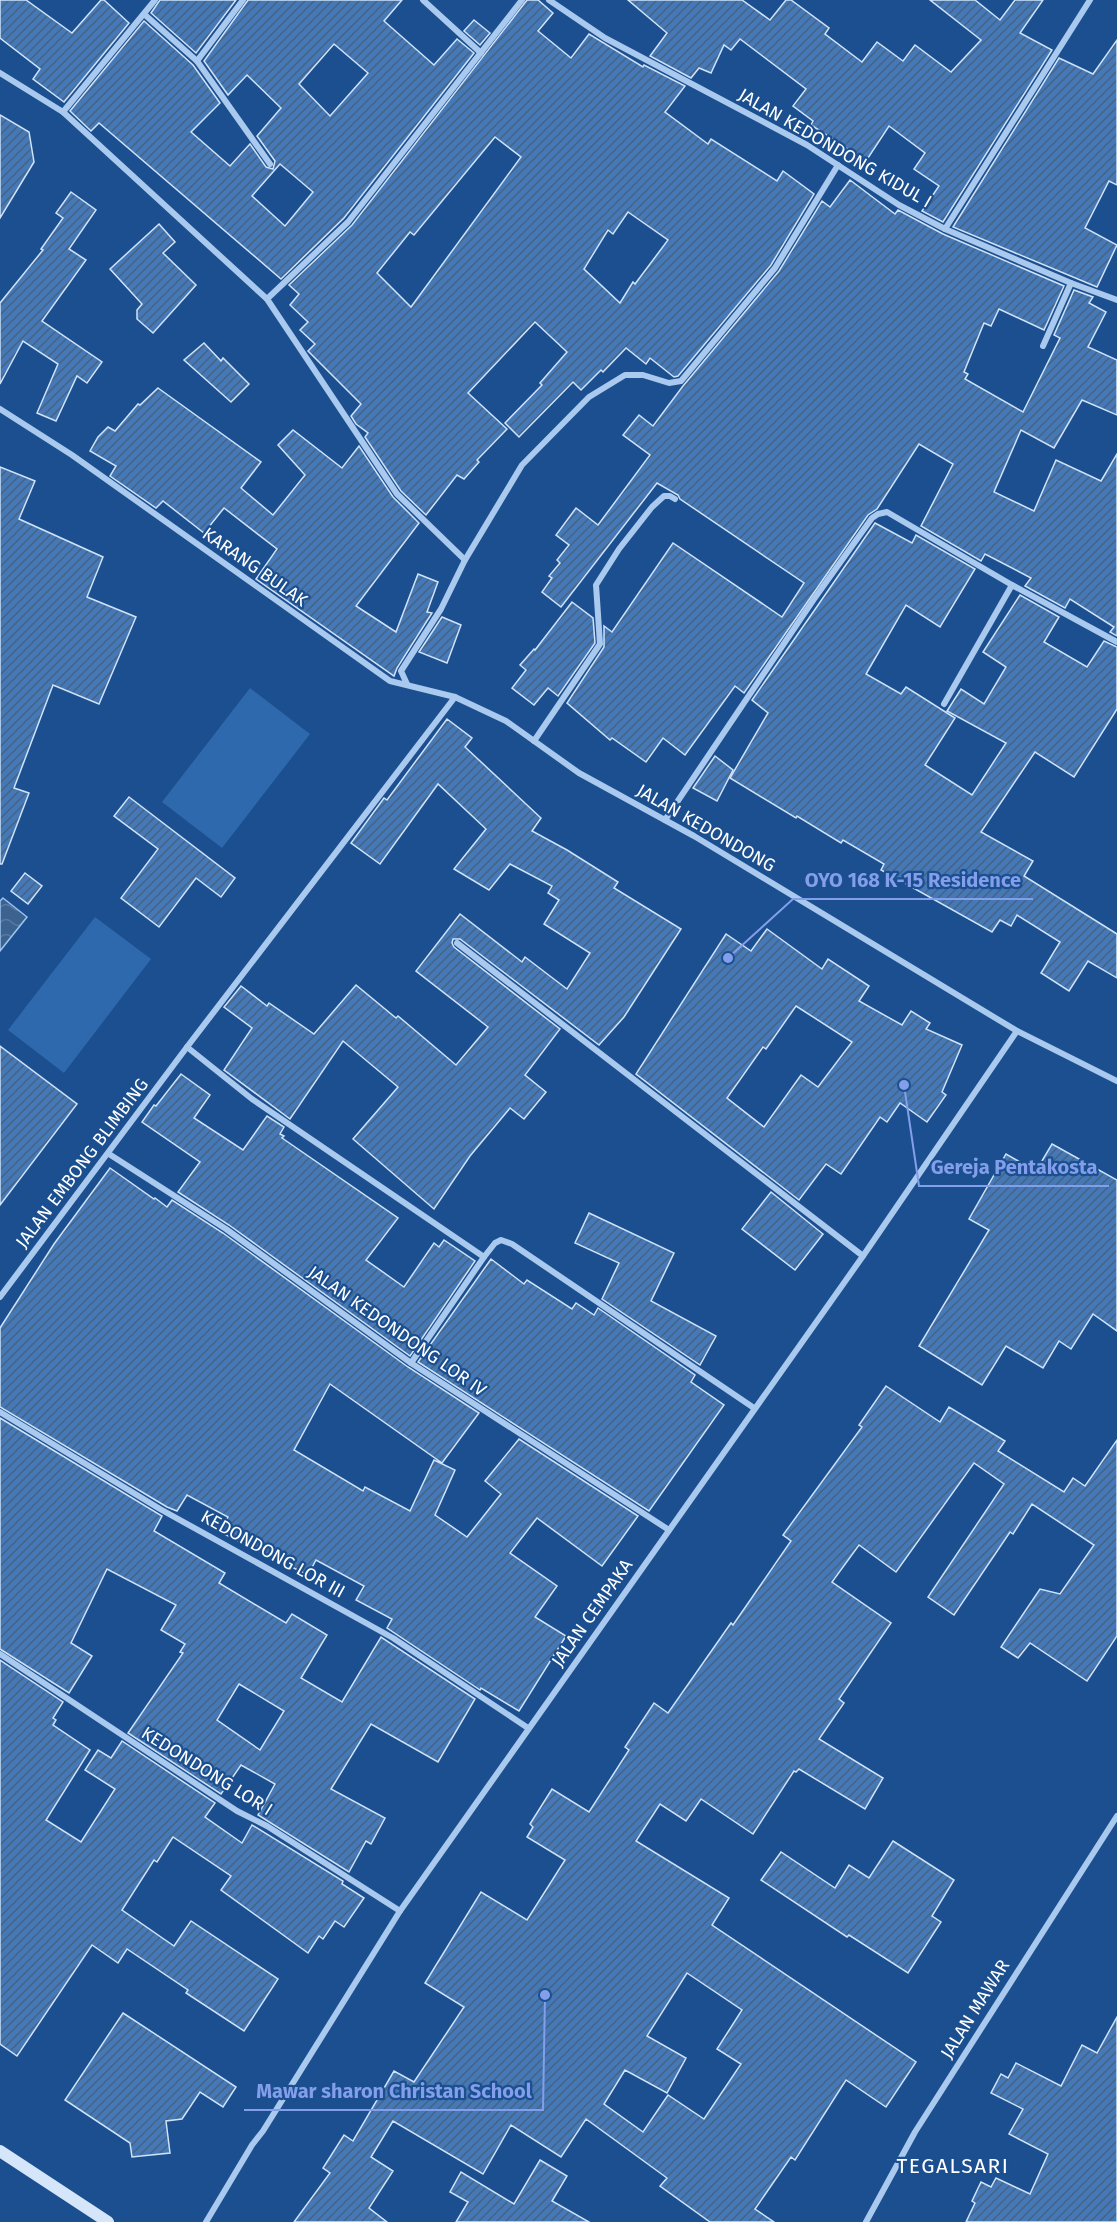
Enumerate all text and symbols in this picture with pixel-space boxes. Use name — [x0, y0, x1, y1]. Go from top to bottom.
street label: JALAN KEDONDONG KIDUL I — [734, 84, 936, 212]
street label: KARANG BULAK — [198, 523, 312, 612]
street label: JALAN KEDONDONG — [633, 779, 779, 877]
callout: OYO 168 K-15 Residence — [793, 861, 1033, 899]
text: OYO 168 K-15 Residence — [805, 868, 1021, 892]
street label: JALAN EMBONG BLIMBING — [11, 1074, 153, 1252]
callout: Gereja Pentakosta — [919, 1148, 1109, 1186]
text: Gereja Pentakosta — [931, 1155, 1097, 1179]
street label: JALAN KEDONDONG LOR IV — [304, 1261, 490, 1401]
street label: KEDONDONG LOR III — [197, 1505, 349, 1603]
street label: JALAN CEMPAKA — [547, 1554, 638, 1671]
street label: KEDONDONG LOR I — [137, 1722, 277, 1820]
street label: JALAN MAWAR — [936, 1955, 1014, 2063]
callout: Mawar sharon Christan School — [244, 2072, 543, 2110]
text: Mawar sharon Christan School — [256, 2079, 532, 2103]
district label: TEGALSARI — [896, 2153, 1010, 2179]

